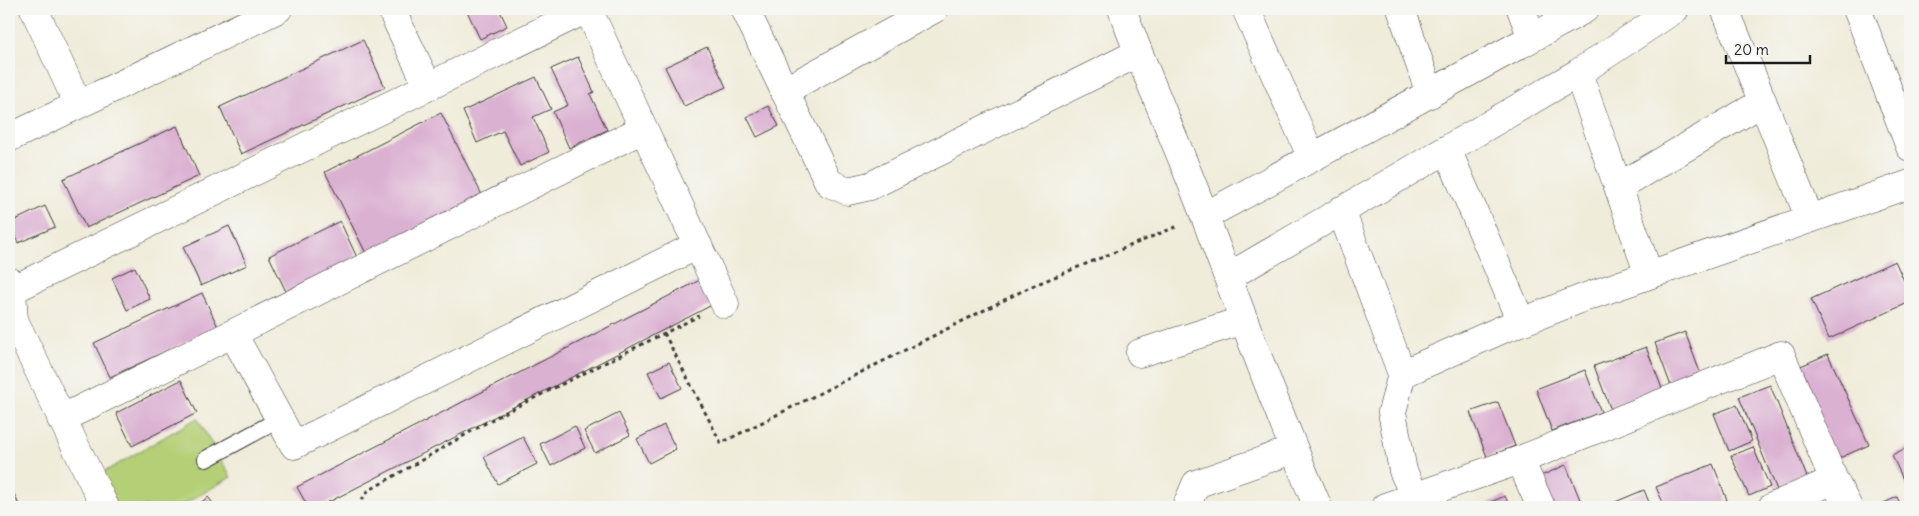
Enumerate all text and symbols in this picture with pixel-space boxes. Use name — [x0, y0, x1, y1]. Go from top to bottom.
scale bar — [1726, 32, 1810, 64]
text: 20 m — [1734, 40, 1769, 59]

